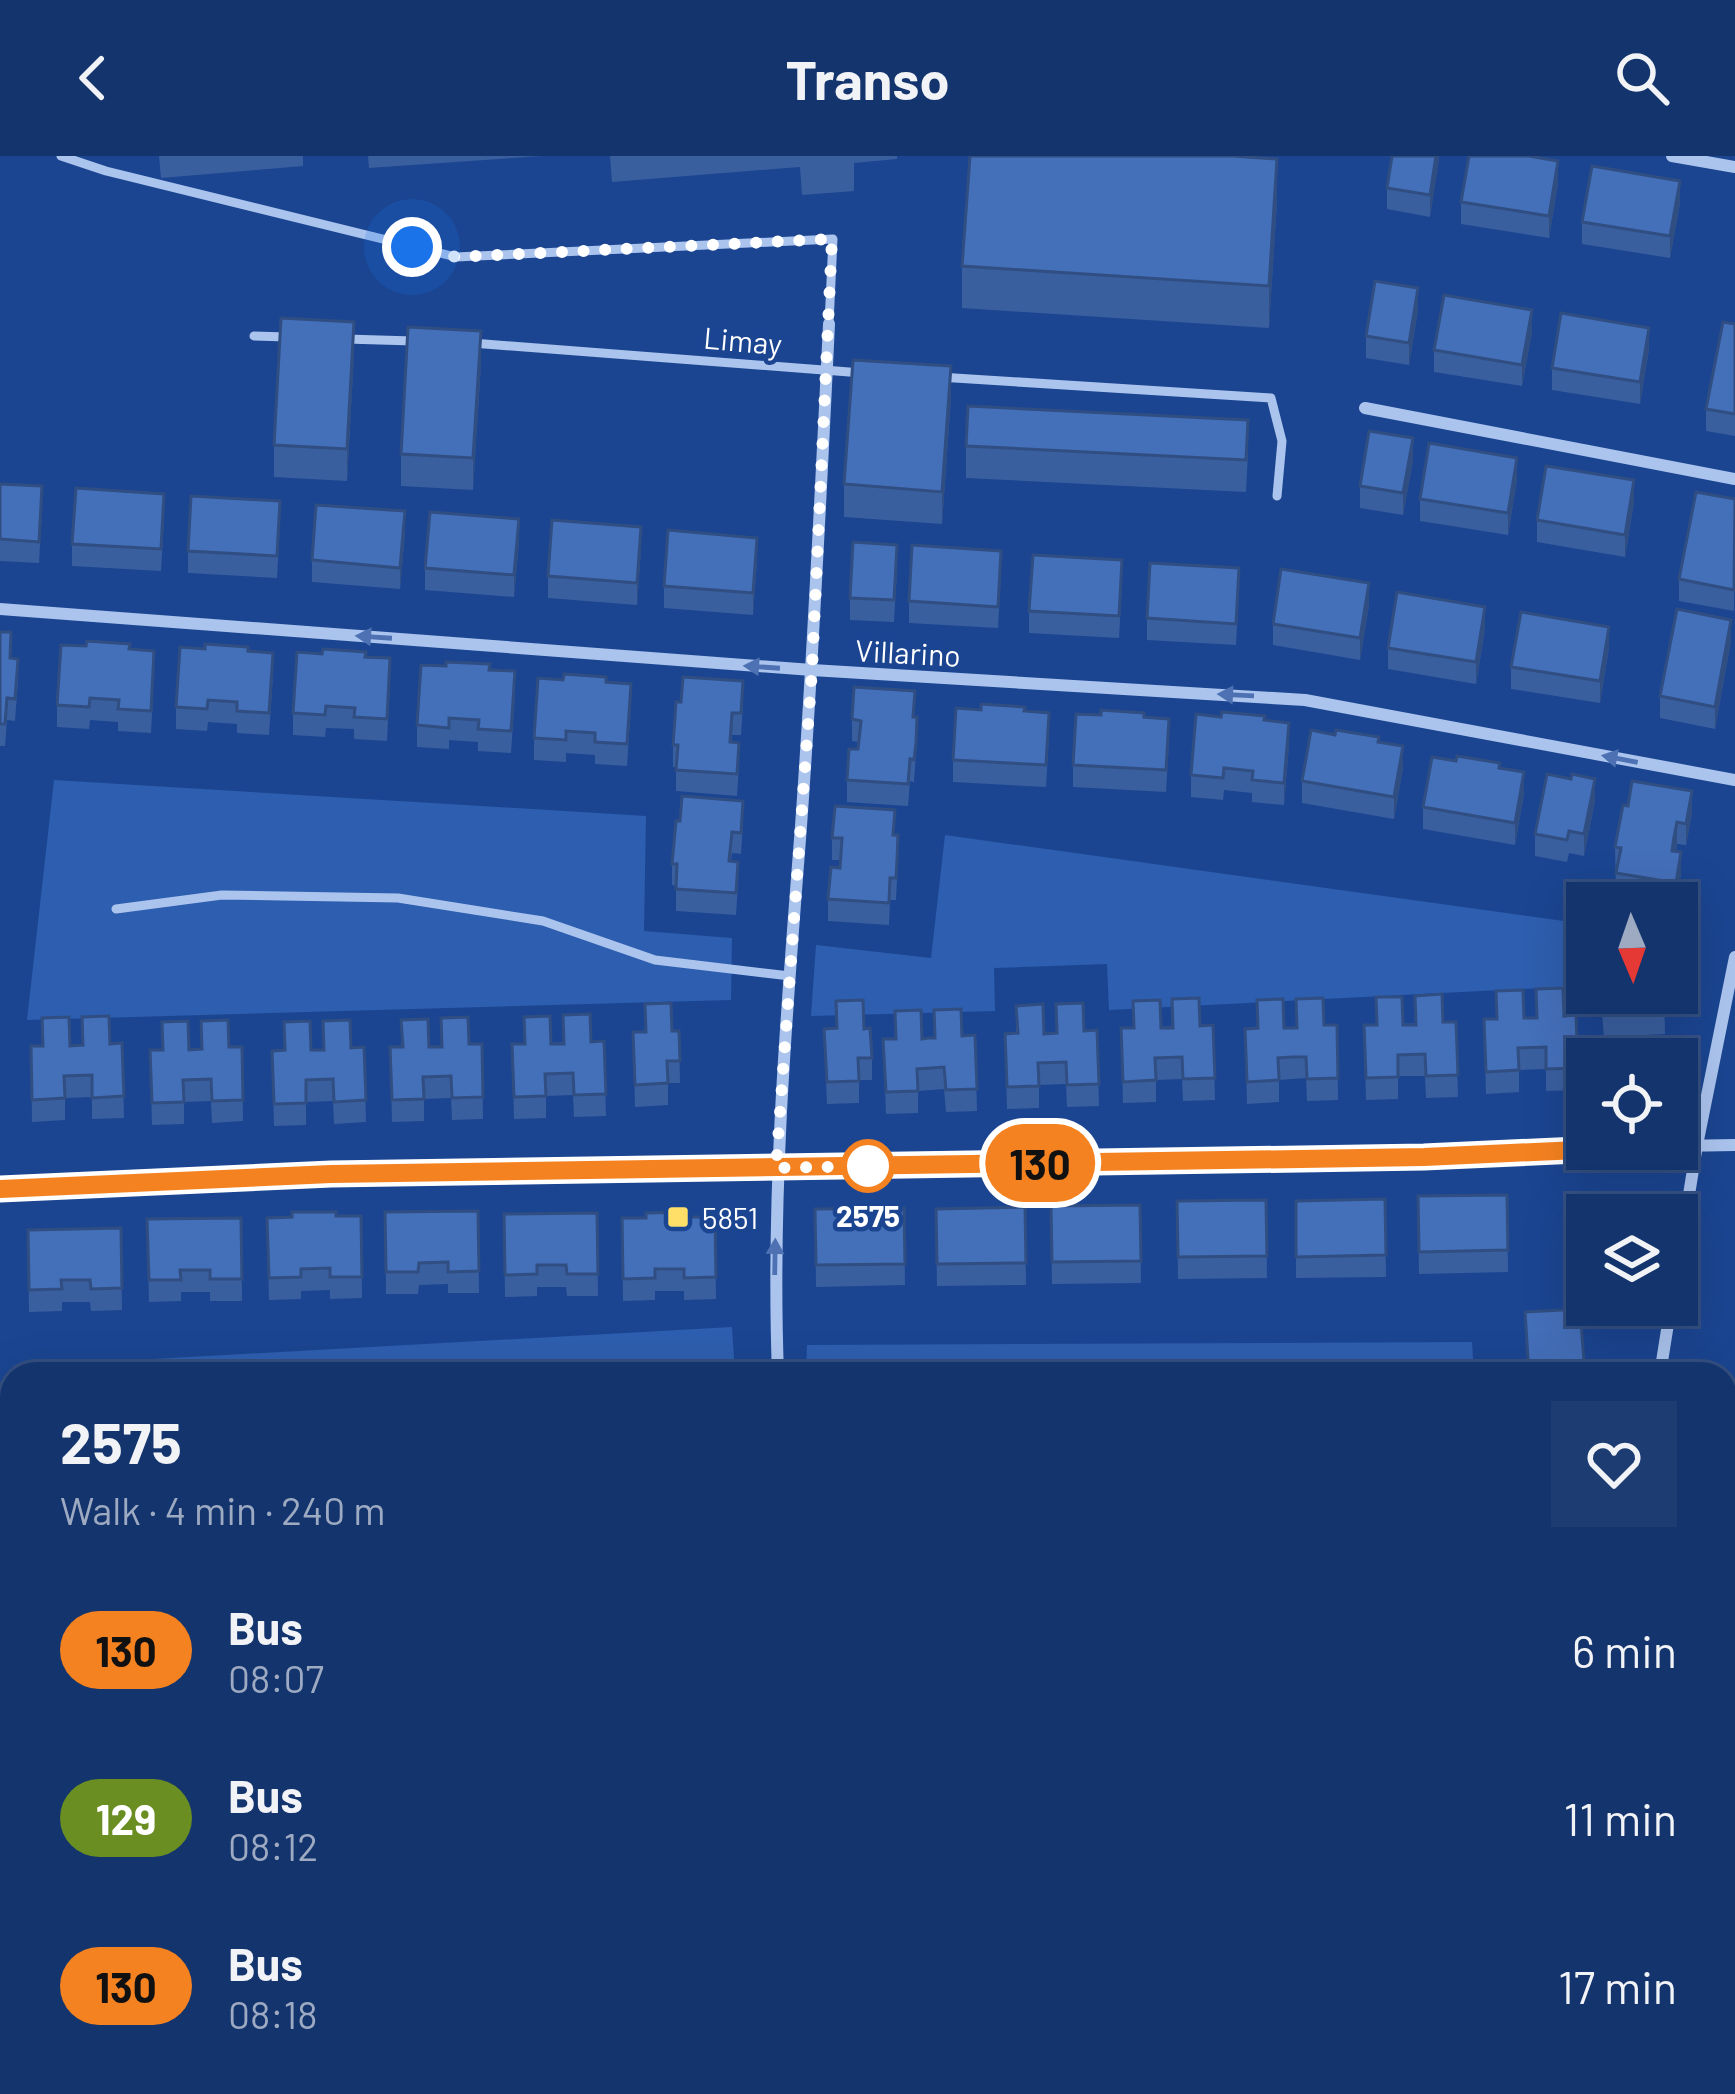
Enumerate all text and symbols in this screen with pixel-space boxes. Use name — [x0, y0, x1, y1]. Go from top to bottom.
icon: back — [60, 45, 126, 111]
icon: search — [1609, 45, 1675, 111]
text: Transo — [785, 46, 950, 111]
your location — [382, 217, 442, 277]
street label: Limay — [702, 319, 784, 361]
one-way arrow — [355, 627, 392, 646]
street label: Villarino — [854, 631, 962, 673]
one-way arrow — [743, 657, 781, 676]
one-way arrow — [1217, 686, 1254, 705]
one-way arrow — [1601, 749, 1638, 768]
north arrow — [1566, 882, 1698, 1014]
map controls — [1566, 882, 1698, 1326]
button: locate — [1566, 1038, 1698, 1170]
line badge: 130 — [971, 1124, 1109, 1202]
text: 130 — [1009, 1138, 1071, 1188]
marker: 2575 — [843, 1141, 893, 1191]
button: layers — [1566, 1194, 1698, 1326]
place label: 2575 — [836, 1197, 900, 1233]
place label: 5851 — [702, 1199, 758, 1235]
marker: 5851 — [665, 1204, 691, 1230]
one-way arrow — [765, 1237, 784, 1275]
button: heart — [1551, 1401, 1677, 1527]
text: 2575 — [60, 1407, 182, 1475]
text: Walk · 4 min · 240 m — [60, 1486, 385, 1533]
text: Bus — [228, 1600, 303, 1654]
text: 6 min — [1572, 1623, 1677, 1677]
text: 130 — [95, 1625, 157, 1675]
text: 08:07 — [228, 1654, 324, 1701]
text: Bus — [228, 1768, 303, 1822]
text: 11 min — [1563, 1791, 1677, 1845]
text: 129 — [96, 1793, 156, 1843]
text: 08:12 — [228, 1822, 318, 1869]
text: Bus — [228, 1936, 303, 1990]
text: 17 min — [1558, 1959, 1677, 2013]
text: 130 — [95, 1961, 157, 2011]
text: 08:18 — [228, 1990, 318, 2037]

